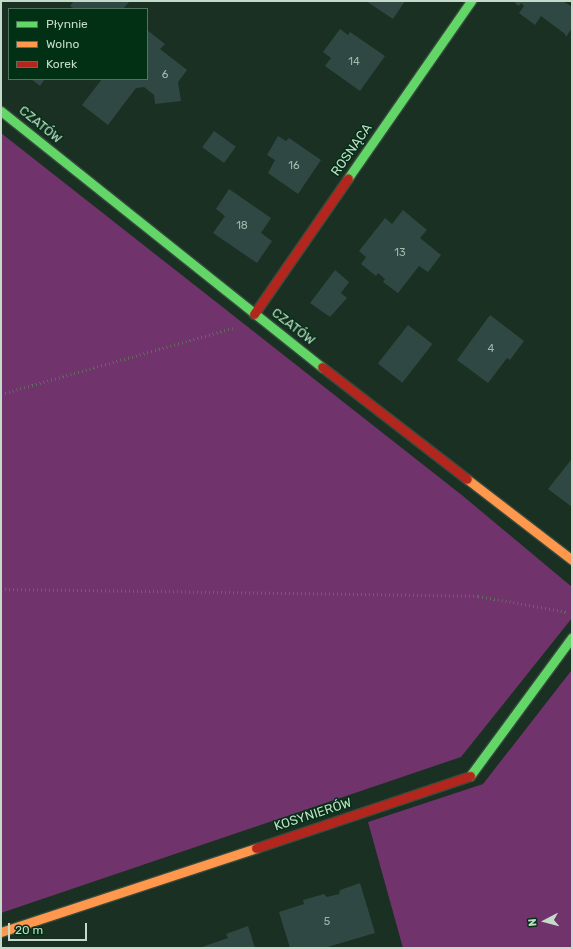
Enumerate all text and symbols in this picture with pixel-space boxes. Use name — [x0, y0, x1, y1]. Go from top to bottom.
legend — [8, 8, 148, 80]
text: Płynnie — [46, 17, 88, 31]
text: Wolno — [46, 37, 79, 51]
house number: 14 — [348, 55, 360, 69]
text: Korek — [46, 57, 77, 71]
house number: 6 — [162, 68, 168, 82]
street label: CZATÓW — [15, 103, 65, 147]
street label: ROSNĄCA — [328, 121, 376, 179]
house number: 16 — [288, 159, 300, 173]
house number: 18 — [236, 219, 248, 233]
house number: 13 — [394, 246, 406, 260]
street label: CZATÓW — [268, 305, 318, 349]
house number: 4 — [488, 342, 494, 356]
street label: KOSYNIERÓW — [272, 795, 354, 835]
north arrow — [525, 901, 565, 941]
scale bar — [10, 915, 89, 941]
house number: 5 — [324, 915, 330, 929]
text: N — [526, 918, 539, 927]
text: 20 m — [15, 923, 43, 937]

